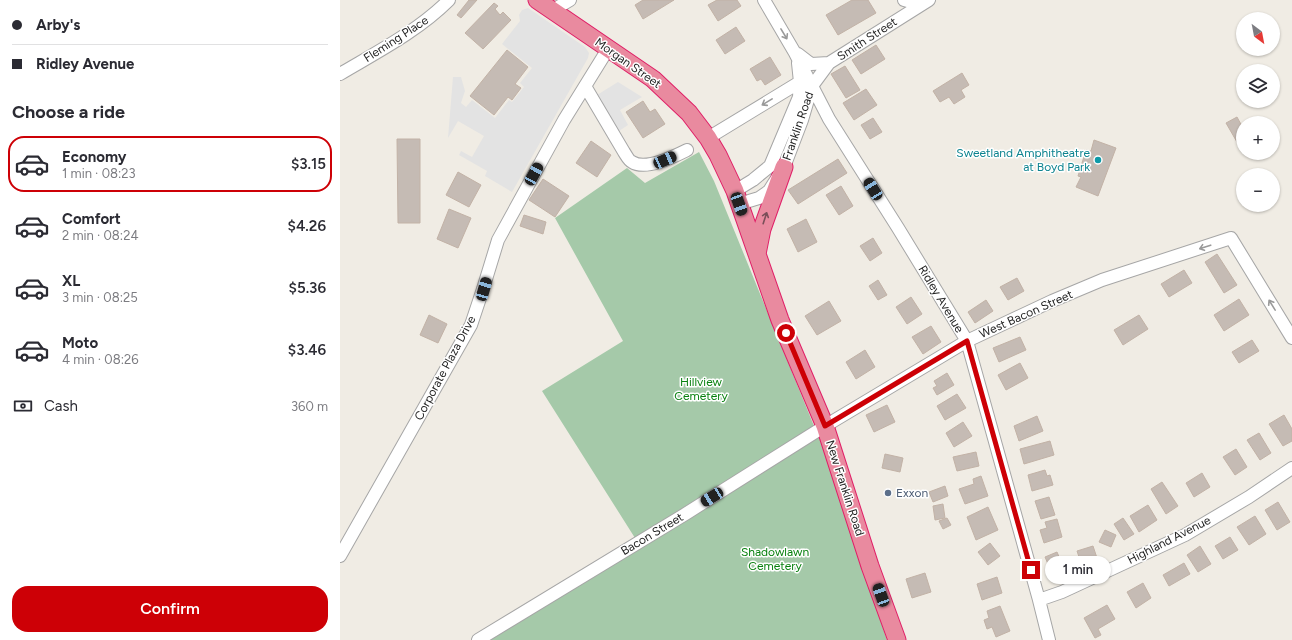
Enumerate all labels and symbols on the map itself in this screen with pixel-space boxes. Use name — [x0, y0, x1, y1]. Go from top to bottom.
north arrow — [1236, 12, 1280, 56]
street label: Fleming Place — [361, 13, 431, 65]
street label: Smith Street — [835, 14, 900, 63]
one-way arrow — [781, 28, 789, 40]
street label: Morgan Street — [592, 35, 664, 91]
street label: Franklin Road — [780, 90, 816, 162]
one-way arrow — [761, 99, 773, 107]
place label: Sweetland Amphitheatre at Boyd Park — [956, 146, 1090, 174]
car — [652, 150, 678, 170]
marker: Sweetland Amphitheatre at Boyd Park — [1093, 155, 1103, 165]
car — [523, 161, 545, 187]
car — [862, 176, 884, 202]
car — [729, 191, 749, 217]
one-way arrow — [762, 212, 769, 225]
one-way arrow — [1200, 243, 1212, 251]
street label: Ridley Avenue — [915, 263, 967, 336]
car — [475, 276, 493, 302]
street label: West Bacon Street — [977, 287, 1075, 341]
one-way arrow — [1267, 299, 1275, 311]
street label: Corporate Plaza Drive — [412, 313, 479, 423]
route start — [777, 324, 795, 342]
park label: Hillview Cemetery — [674, 375, 728, 403]
street label: New Franklin Road — [823, 438, 867, 538]
car — [699, 486, 725, 508]
place label: Exxon — [896, 486, 928, 500]
marker: Exxon — [883, 488, 893, 498]
street label: Bacon Street — [618, 510, 686, 558]
street label: Highland Avenue — [1125, 513, 1213, 567]
park label: Shadowlawn Cemetery — [741, 545, 809, 573]
callout: 1 min — [1045, 556, 1111, 584]
route end — [1022, 561, 1040, 579]
car — [871, 582, 891, 608]

